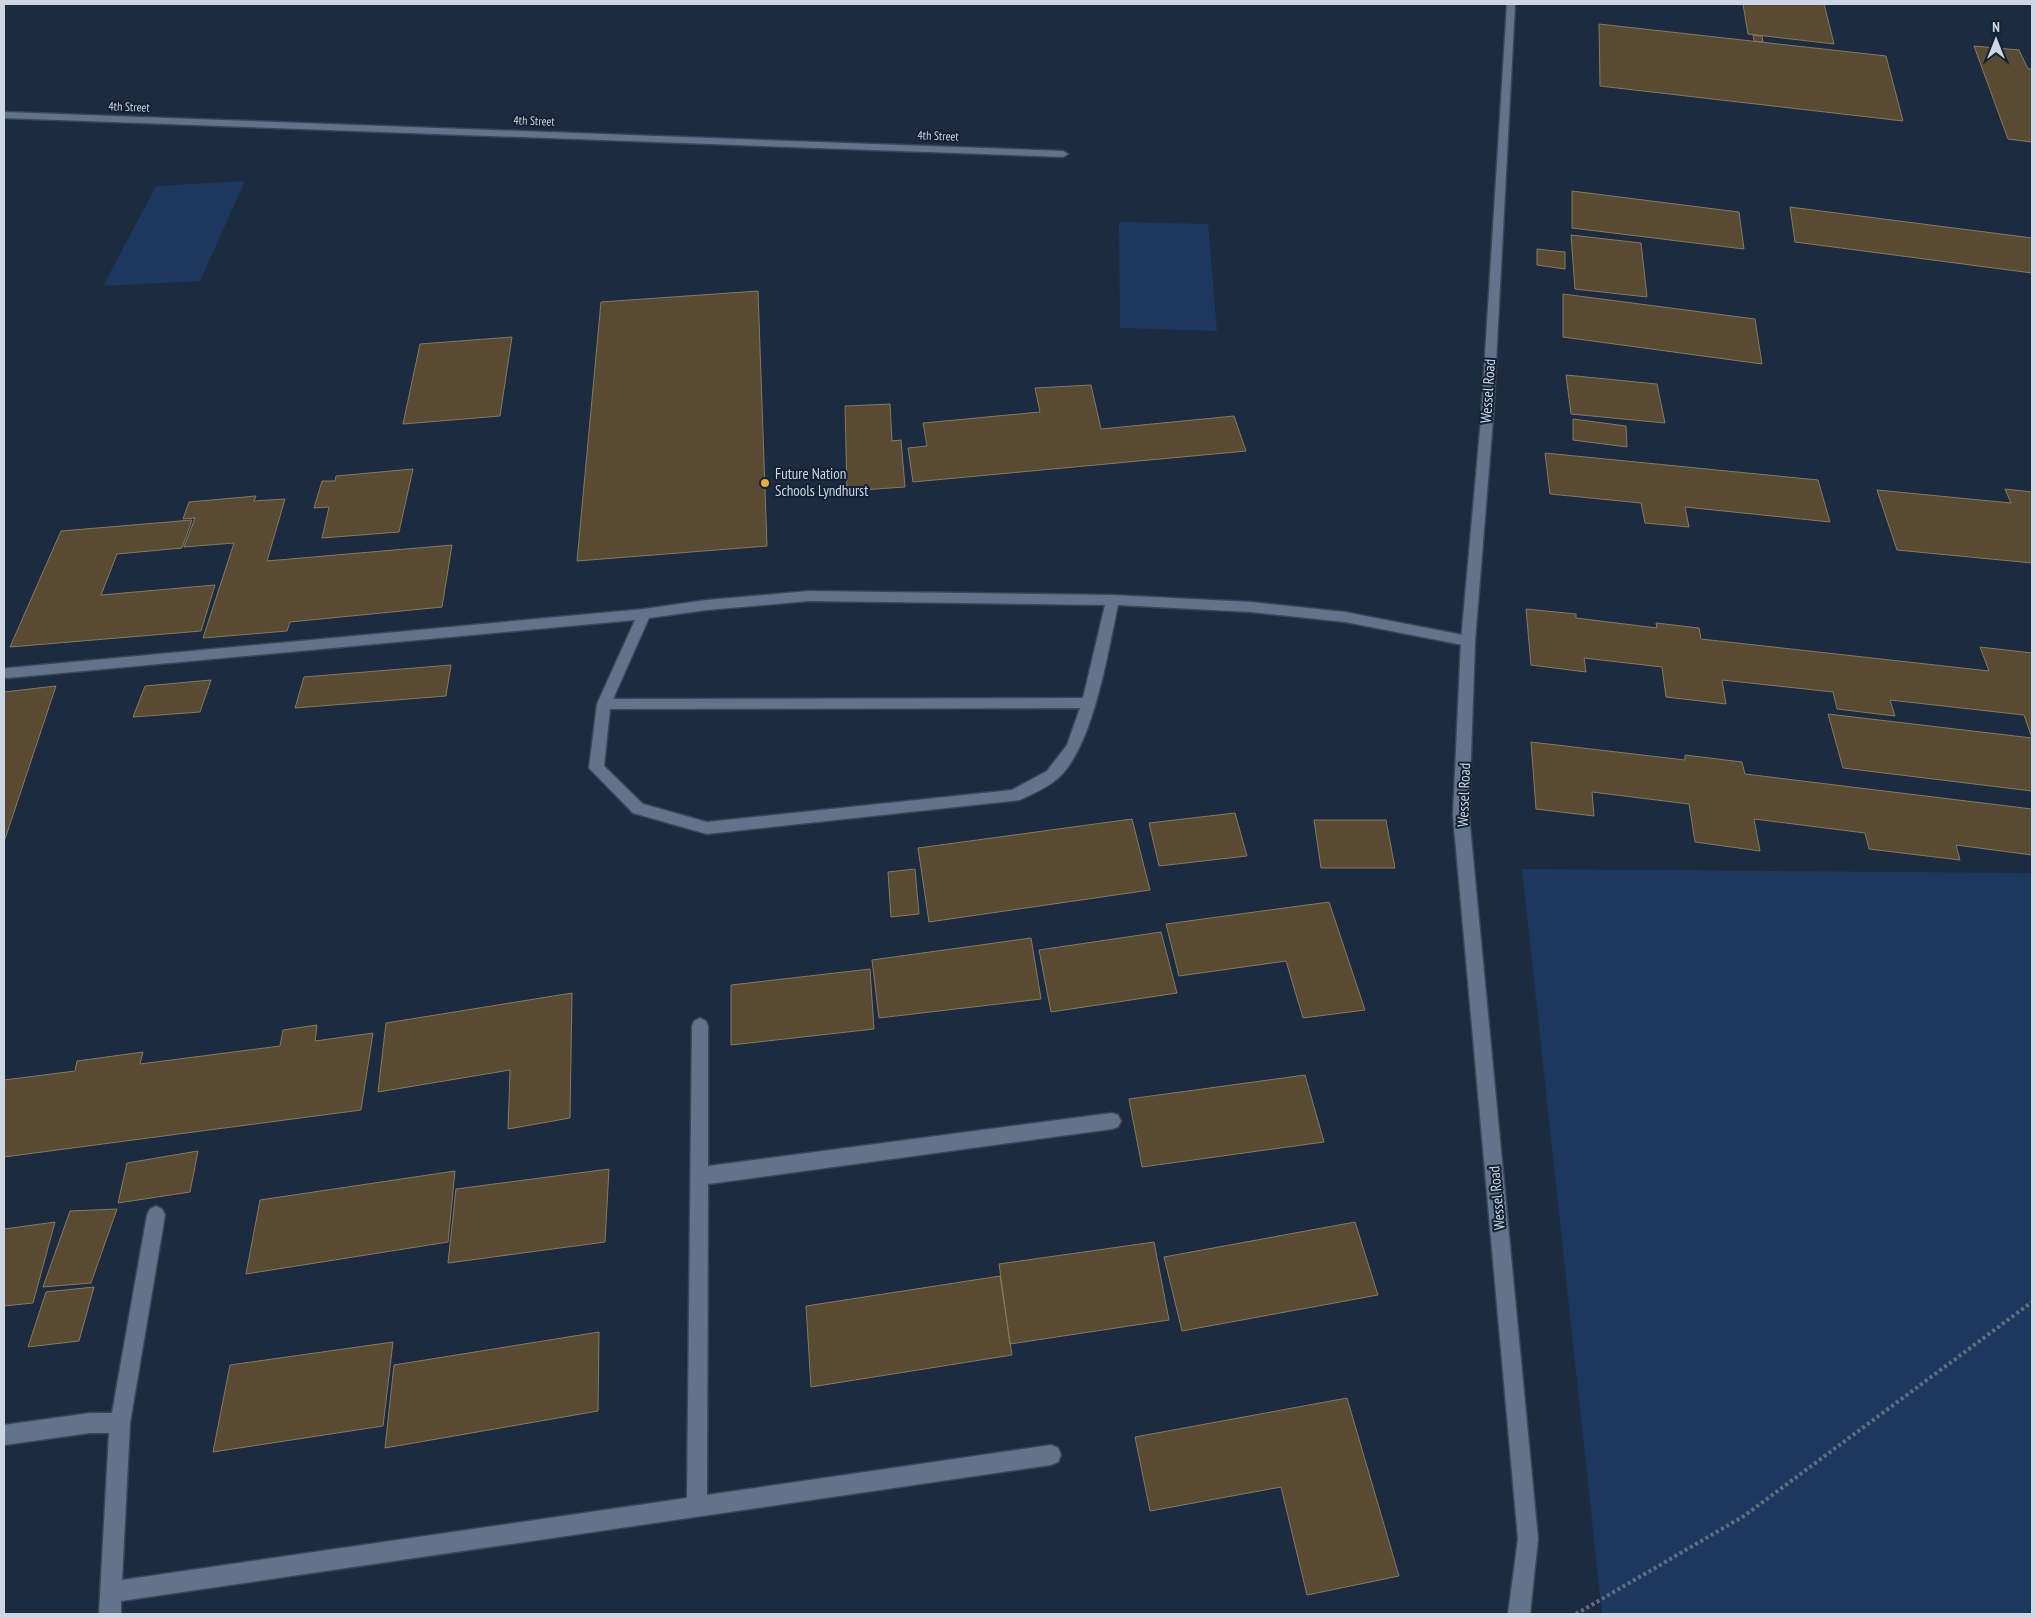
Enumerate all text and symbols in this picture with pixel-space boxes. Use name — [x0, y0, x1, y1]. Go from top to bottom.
north arrow — [1971, 15, 2021, 65]
text: N — [1992, 18, 2000, 36]
street label: 4th Street — [108, 98, 151, 115]
street label: 4th Street — [513, 112, 556, 129]
street label: 4th Street — [917, 127, 960, 144]
street label: Wessel Road — [1476, 358, 1499, 424]
place label: Future Nation Schools Lyndhurst — [775, 464, 868, 500]
marker: Future Nation Schools Lyndhurst — [759, 477, 771, 489]
street label: Wessel Road — [1453, 762, 1474, 827]
street label: Wessel Road — [1484, 1165, 1509, 1231]

